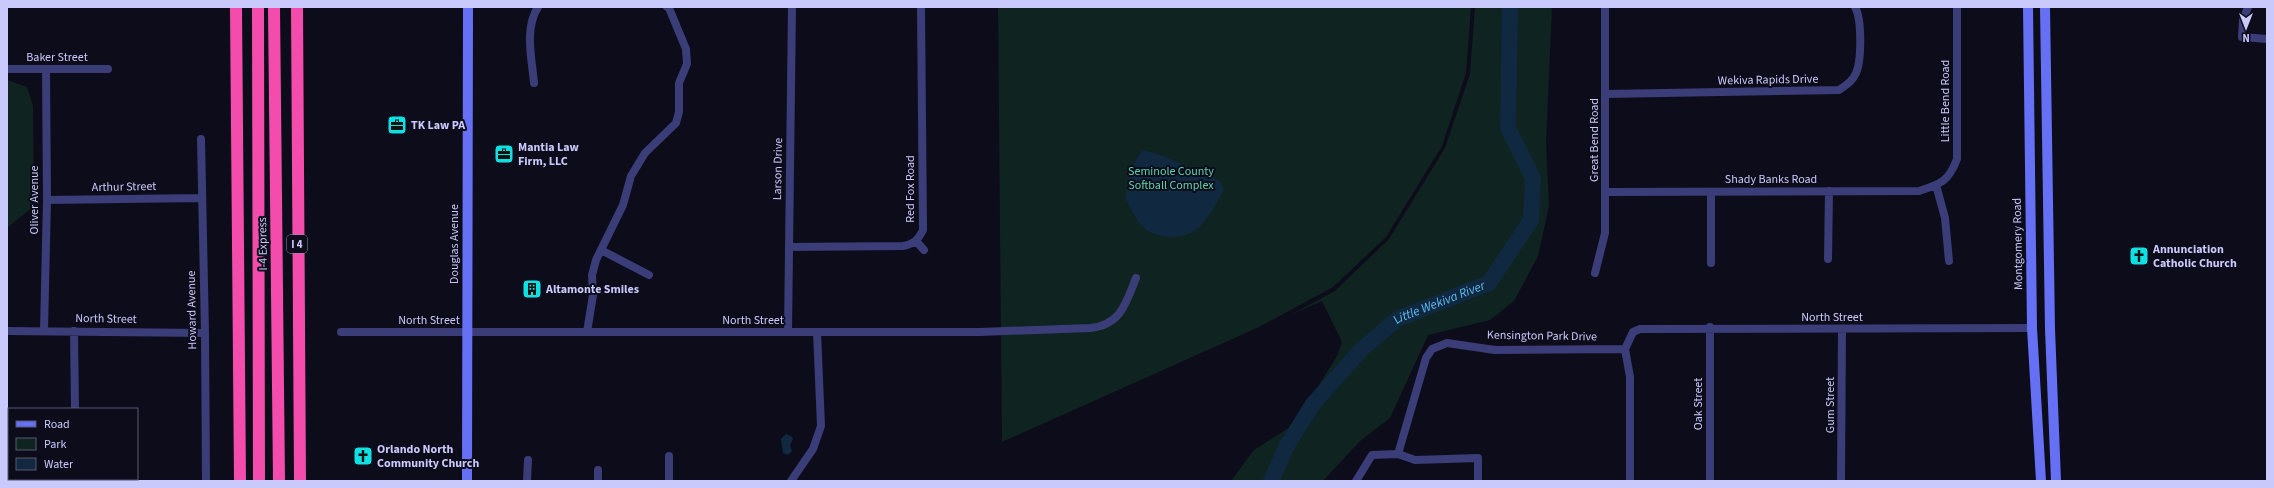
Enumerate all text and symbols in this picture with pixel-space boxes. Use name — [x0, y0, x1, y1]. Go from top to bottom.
north arrow — [2226, 8, 2266, 48]
text: N — [2242, 30, 2250, 45]
street label: Baker Street — [26, 49, 88, 66]
street label: Little Bend Road — [1937, 60, 1954, 142]
street label: Wekiva Rapids Drive — [1718, 71, 1818, 89]
street label: Great Bend Road — [1586, 98, 1603, 182]
office icon: TK Law PA — [386, 114, 408, 136]
place label: TK Law PA — [411, 117, 465, 134]
street label: Larson Drive — [769, 138, 787, 200]
place label: Mantia Law Firm, LLC — [518, 139, 580, 170]
office icon: Mantia Law Firm, LLC — [493, 143, 515, 165]
street label: Red Fox Road — [902, 155, 919, 223]
park label: Seminole County Softball Complex — [1128, 163, 1214, 194]
street label: Oliver Avenue — [26, 165, 43, 235]
street label: Shady Banks Road — [1725, 171, 1817, 188]
street label: Arthur Street — [92, 178, 156, 196]
street label: Montgomery Road — [2009, 198, 2027, 290]
street label: Douglas Avenue — [446, 204, 463, 284]
street label: I-4 Express — [254, 217, 272, 271]
road number: I 4 — [287, 235, 307, 253]
place label: Annunciation Catholic Church — [2152, 241, 2237, 272]
church icon: Annunciation Catholic Church — [2128, 245, 2150, 267]
street label: Howard Avenue — [183, 270, 201, 350]
water label: Little Wekiva River — [1389, 276, 1488, 328]
building icon: Altamonte Smiles — [521, 278, 543, 300]
place label: Altamonte Smiles — [545, 281, 639, 298]
street label: North Street — [1801, 309, 1863, 326]
street label: North Street — [75, 310, 137, 328]
street label: North Street — [398, 312, 460, 329]
street label: North Street — [722, 312, 784, 329]
street label: Kensington Park Drive — [1487, 327, 1597, 345]
street label: Gum Street — [1822, 377, 1839, 433]
street label: Oak Street — [1690, 378, 1707, 430]
legend — [8, 408, 138, 480]
text: Road — [44, 416, 70, 433]
text: Park — [44, 436, 66, 453]
place label: Orlando North Community Church — [377, 441, 479, 472]
church icon: Orlando North Community Church — [352, 445, 374, 467]
text: Water — [44, 456, 74, 473]

